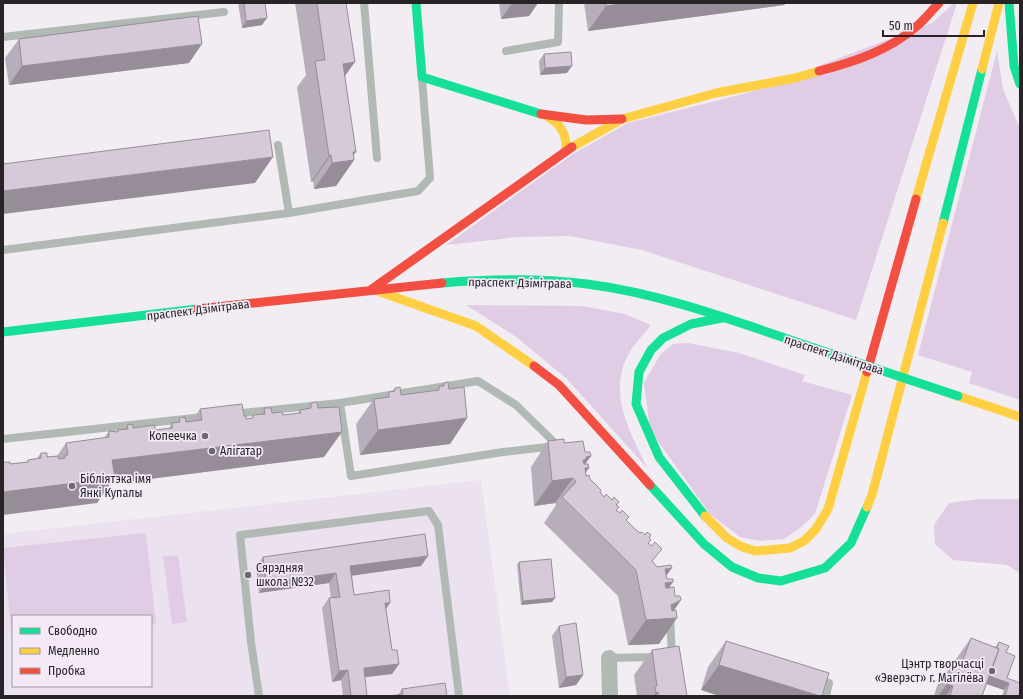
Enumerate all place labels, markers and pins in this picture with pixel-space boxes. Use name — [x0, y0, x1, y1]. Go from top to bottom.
place label: Копеечка — [149, 429, 197, 443]
marker: Копеечка — [200, 431, 210, 441]
place label: Алігатар — [220, 444, 262, 458]
marker: Алігатар — [207, 446, 217, 456]
place label: Бібліятэка імя Янкі Купалы — [80, 472, 151, 500]
marker: Бібліятэка імя Янкі Купалы — [67, 481, 77, 491]
place label: Сярэдняя школа №32 — [256, 561, 314, 589]
marker: Сярэдняя школа №32 — [243, 570, 253, 580]
place label: Цэнтр творчасці «Эверэст» г. Магілёва — [875, 657, 984, 685]
marker: Цэнтр творчасці «Эверэст» г. Магілёва — [987, 666, 997, 676]

